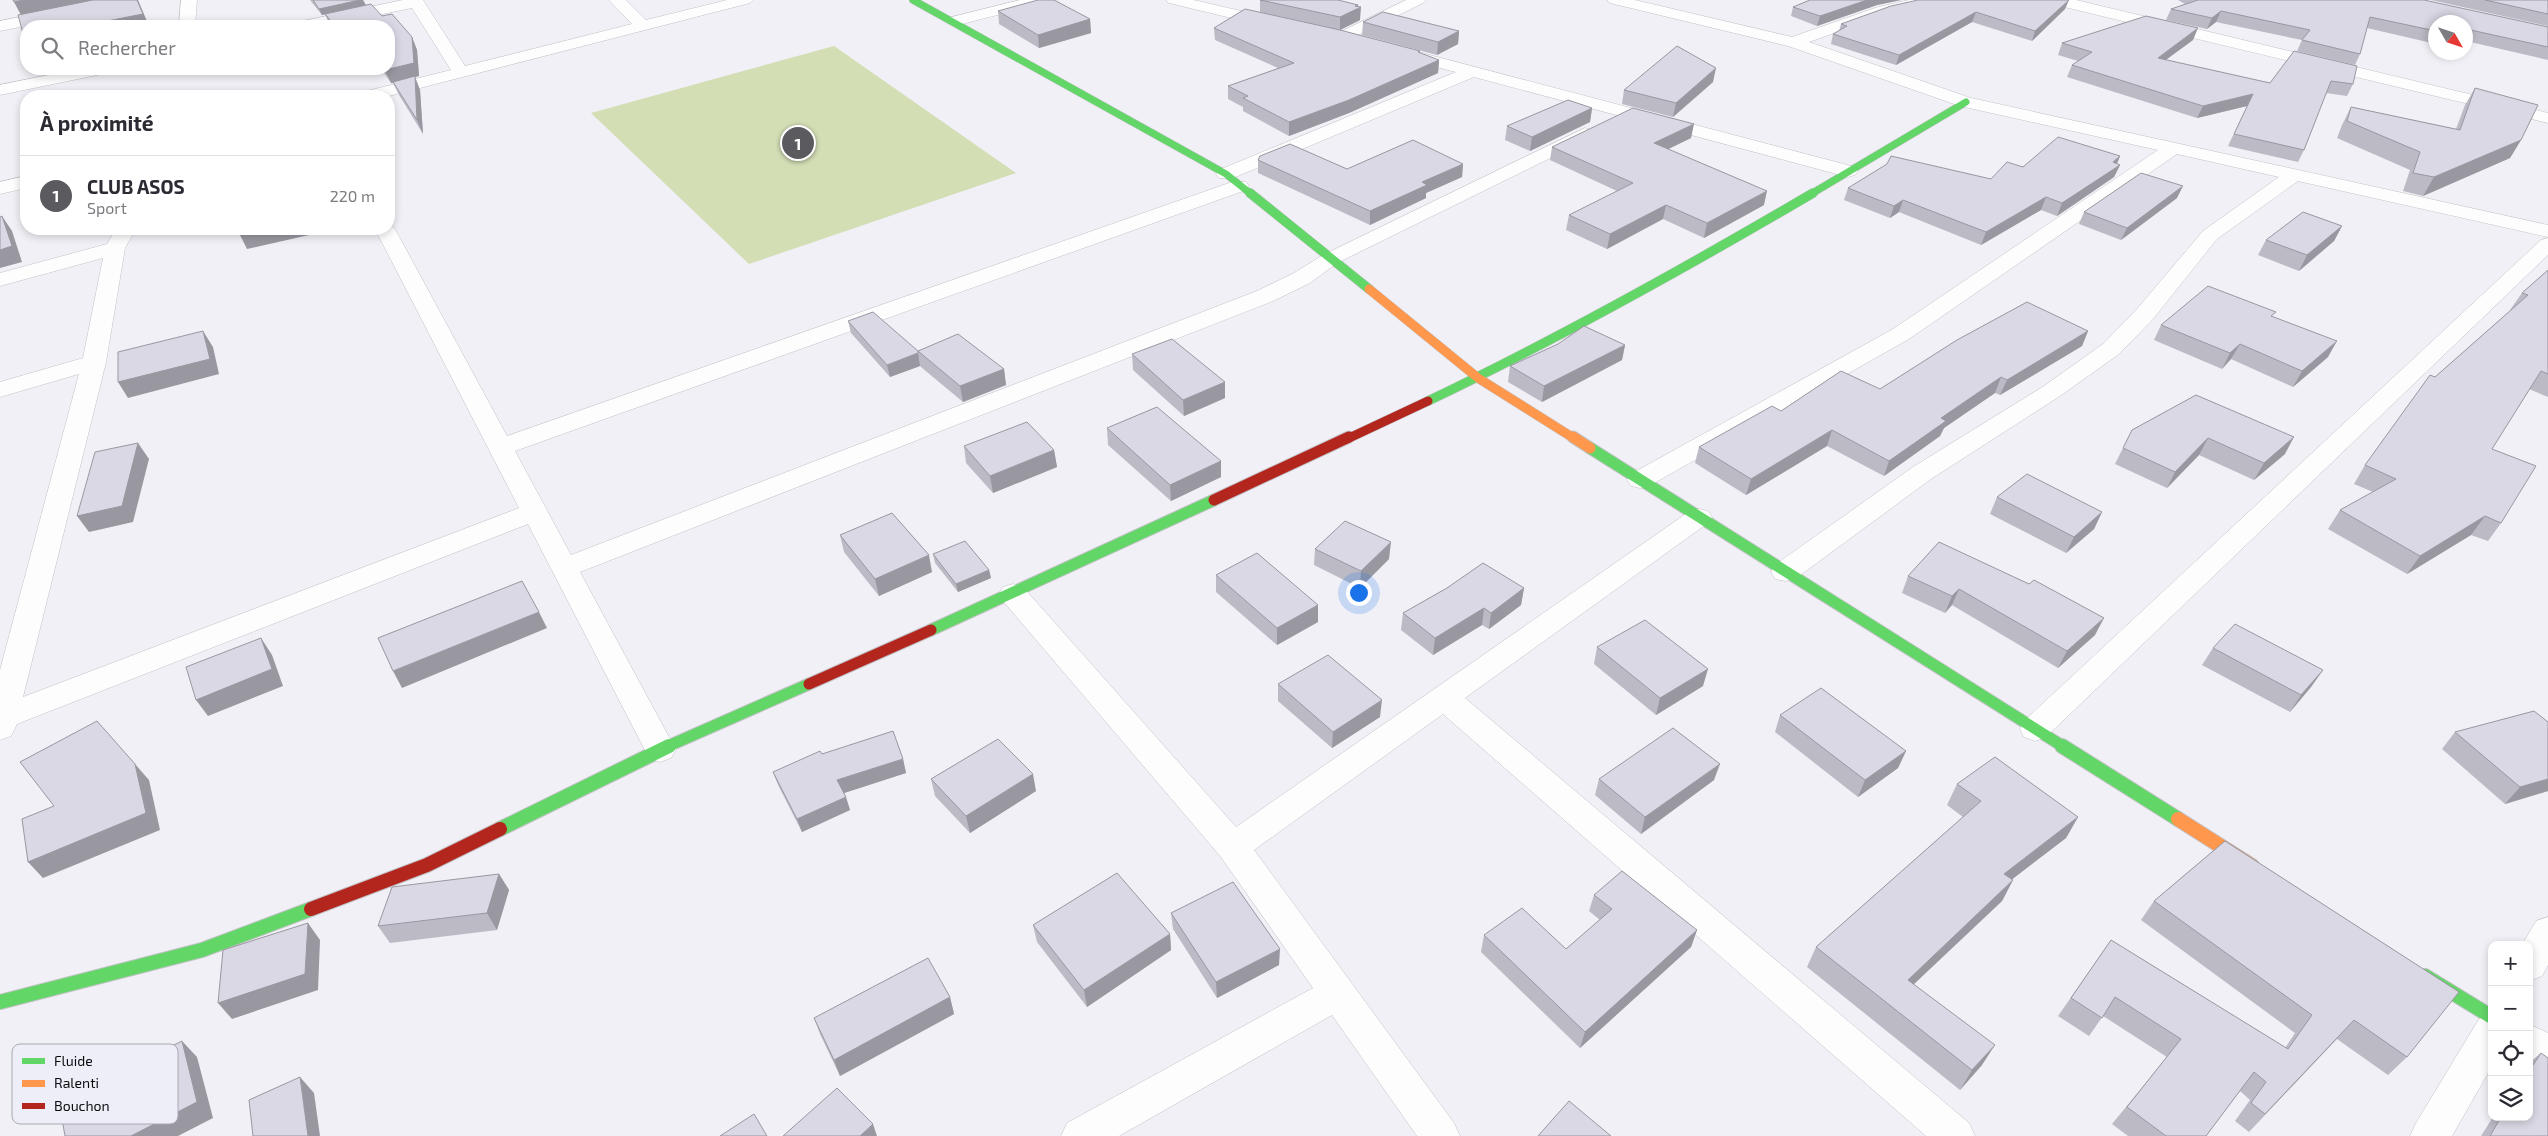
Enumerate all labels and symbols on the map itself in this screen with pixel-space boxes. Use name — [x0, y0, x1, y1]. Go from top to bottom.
north arrow — [2428, 15, 2473, 60]
pin: 1 — [782, 124, 814, 162]
your location — [1346, 580, 1372, 606]
legend — [12, 1044, 178, 1124]
text: Fluide — [54, 1052, 93, 1069]
text: Ralenti — [54, 1074, 99, 1091]
text: Bouchon — [54, 1097, 110, 1114]

